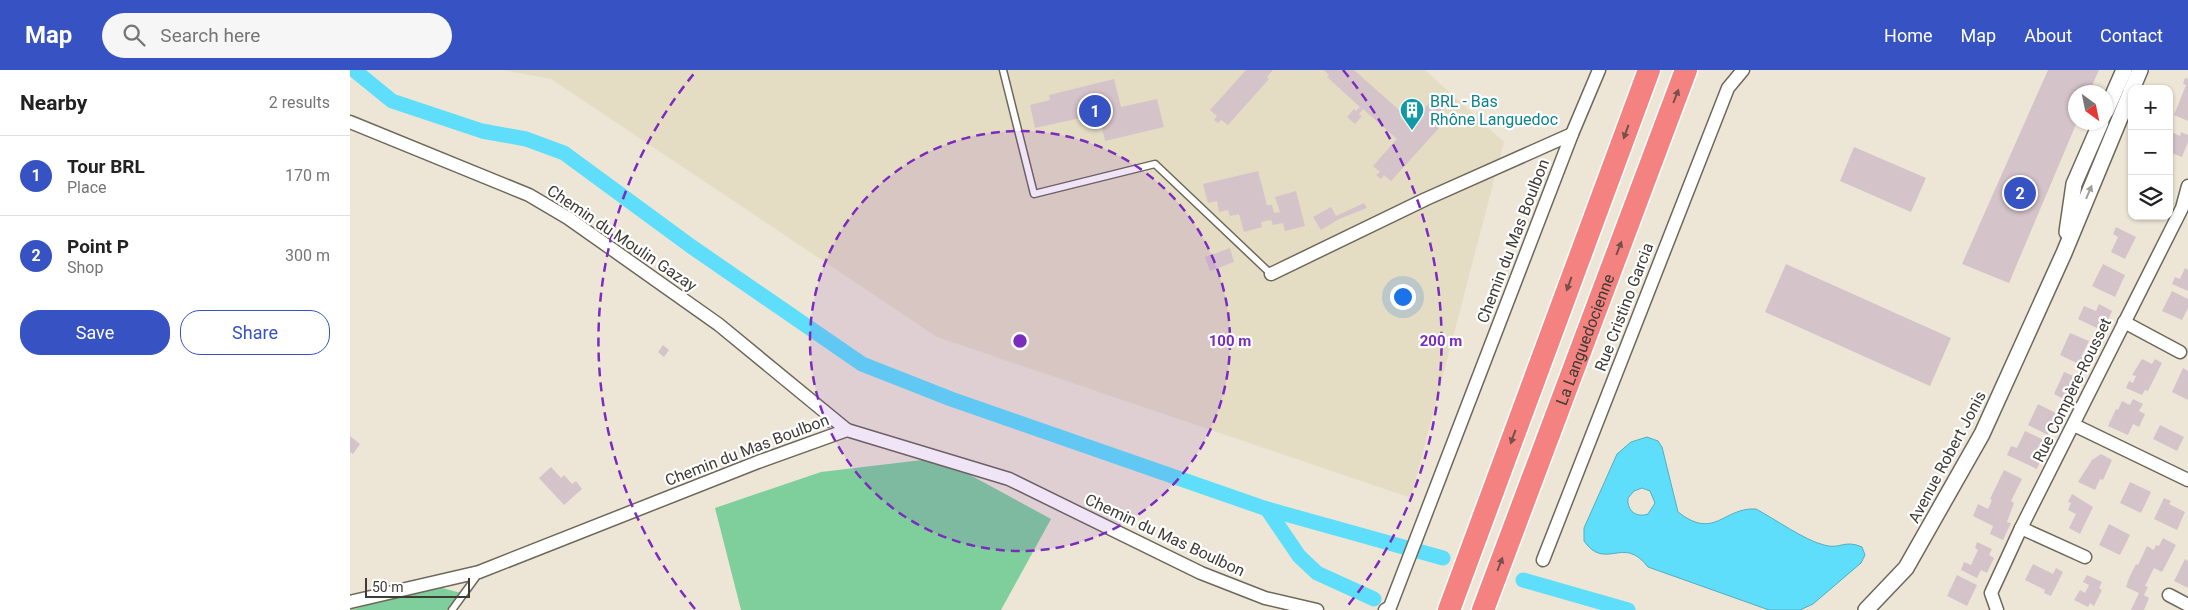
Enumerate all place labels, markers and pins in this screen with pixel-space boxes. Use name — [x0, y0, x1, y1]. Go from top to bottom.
pin: 1 — [1079, 92, 1111, 130]
place label: BRL - Bas Rhône Languedoc — [1430, 92, 1558, 129]
building icon: BRL - Bas Rhône Languedoc — [1399, 97, 1425, 131]
pin: 2 — [2004, 174, 2036, 212]
centre of rings — [1011, 332, 1029, 350]

